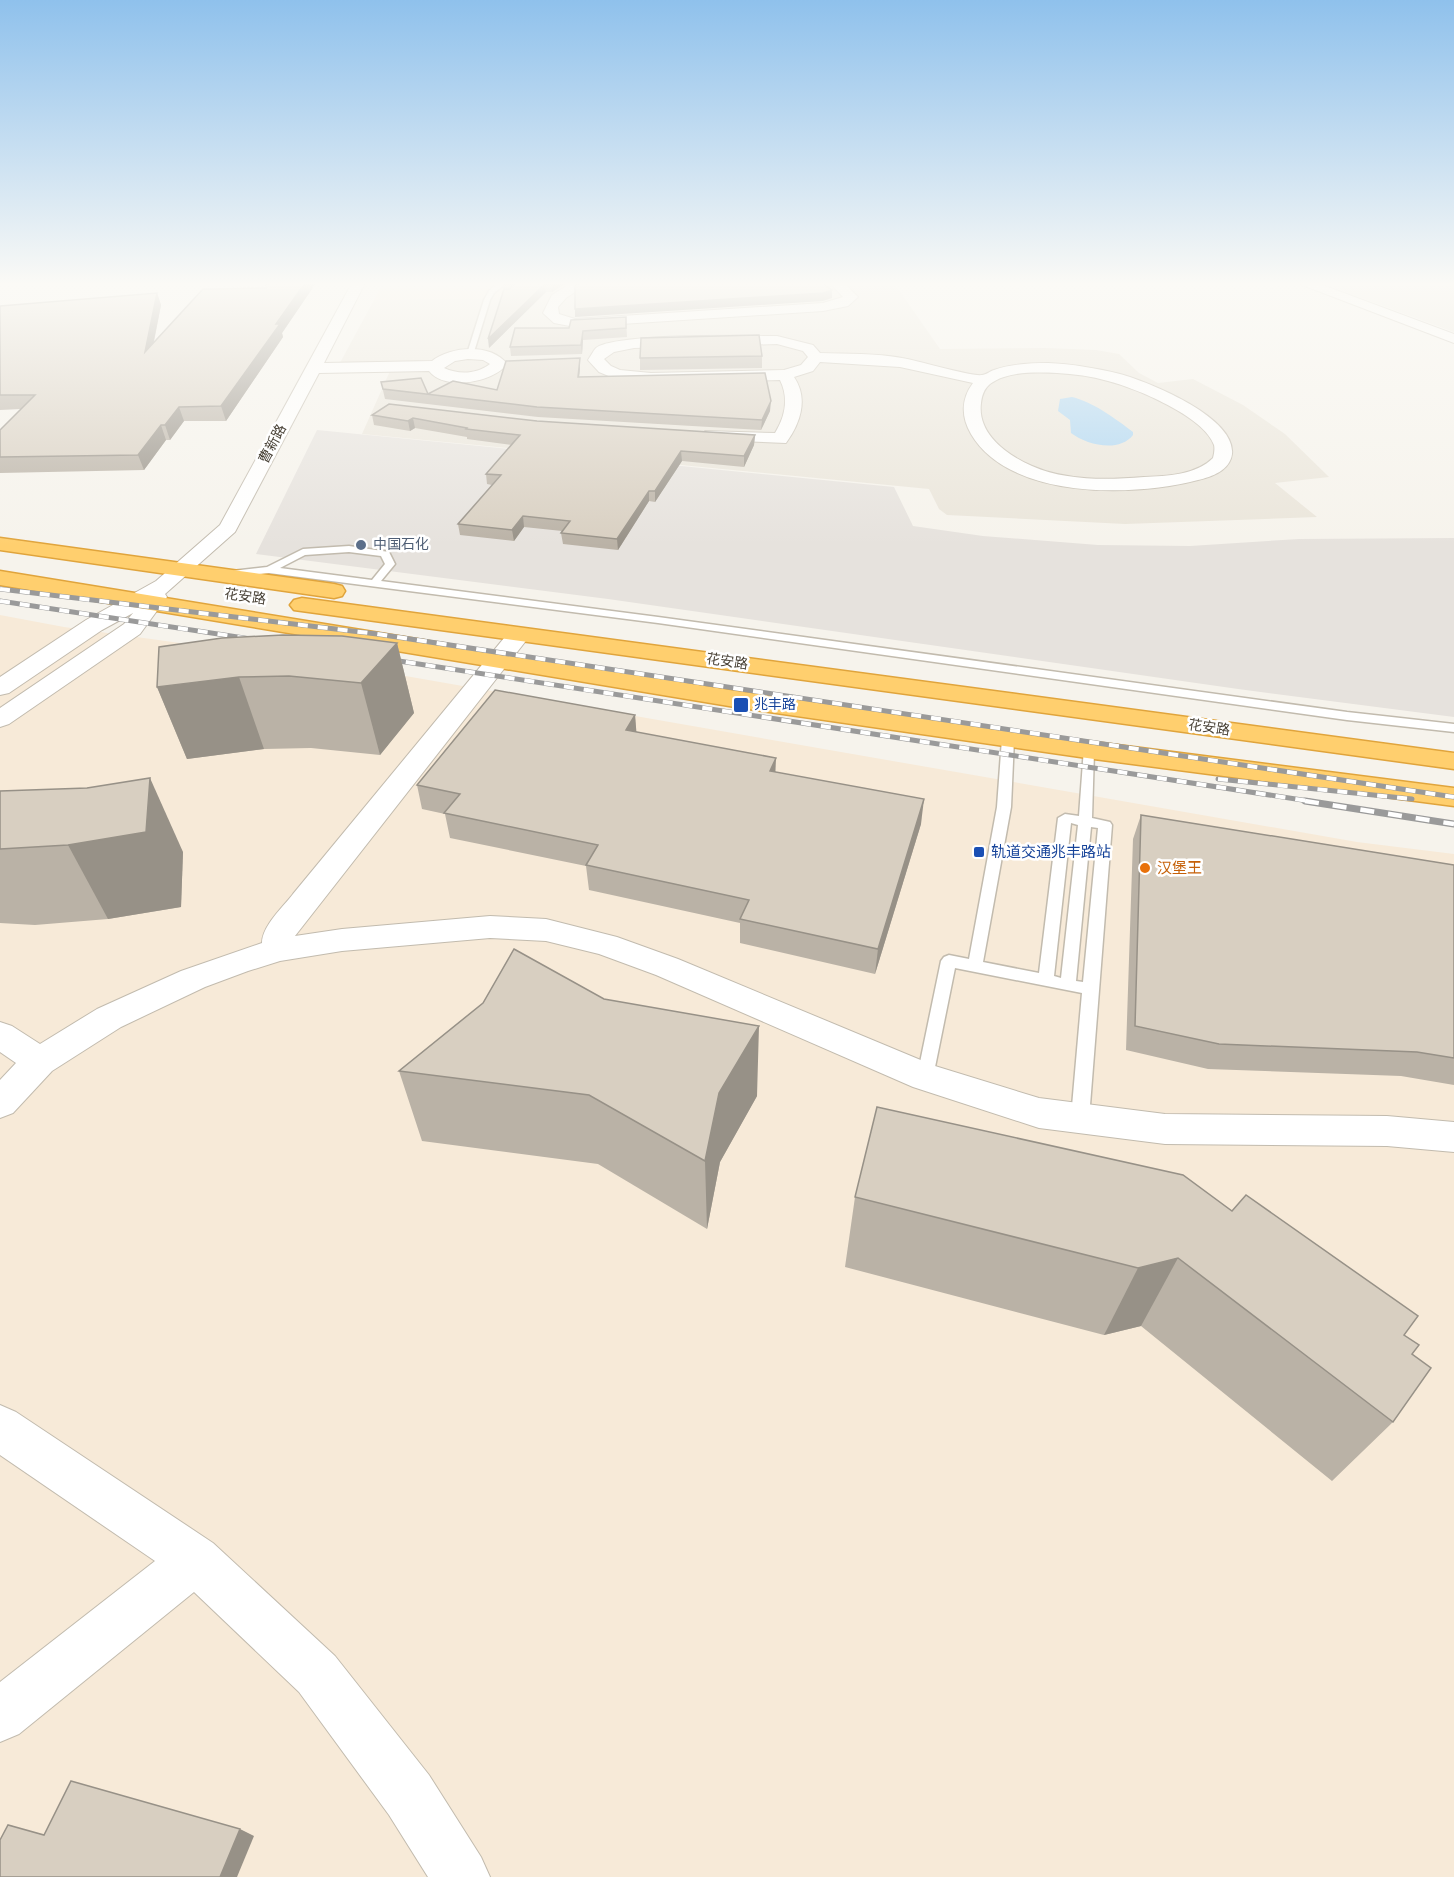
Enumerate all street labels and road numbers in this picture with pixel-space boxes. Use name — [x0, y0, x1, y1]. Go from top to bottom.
street label: 曹新路 — [254, 421, 292, 467]
street label: 花安路 — [223, 584, 267, 610]
street label: 花安路 — [705, 649, 749, 675]
street label: 花安路 — [1187, 715, 1231, 741]

